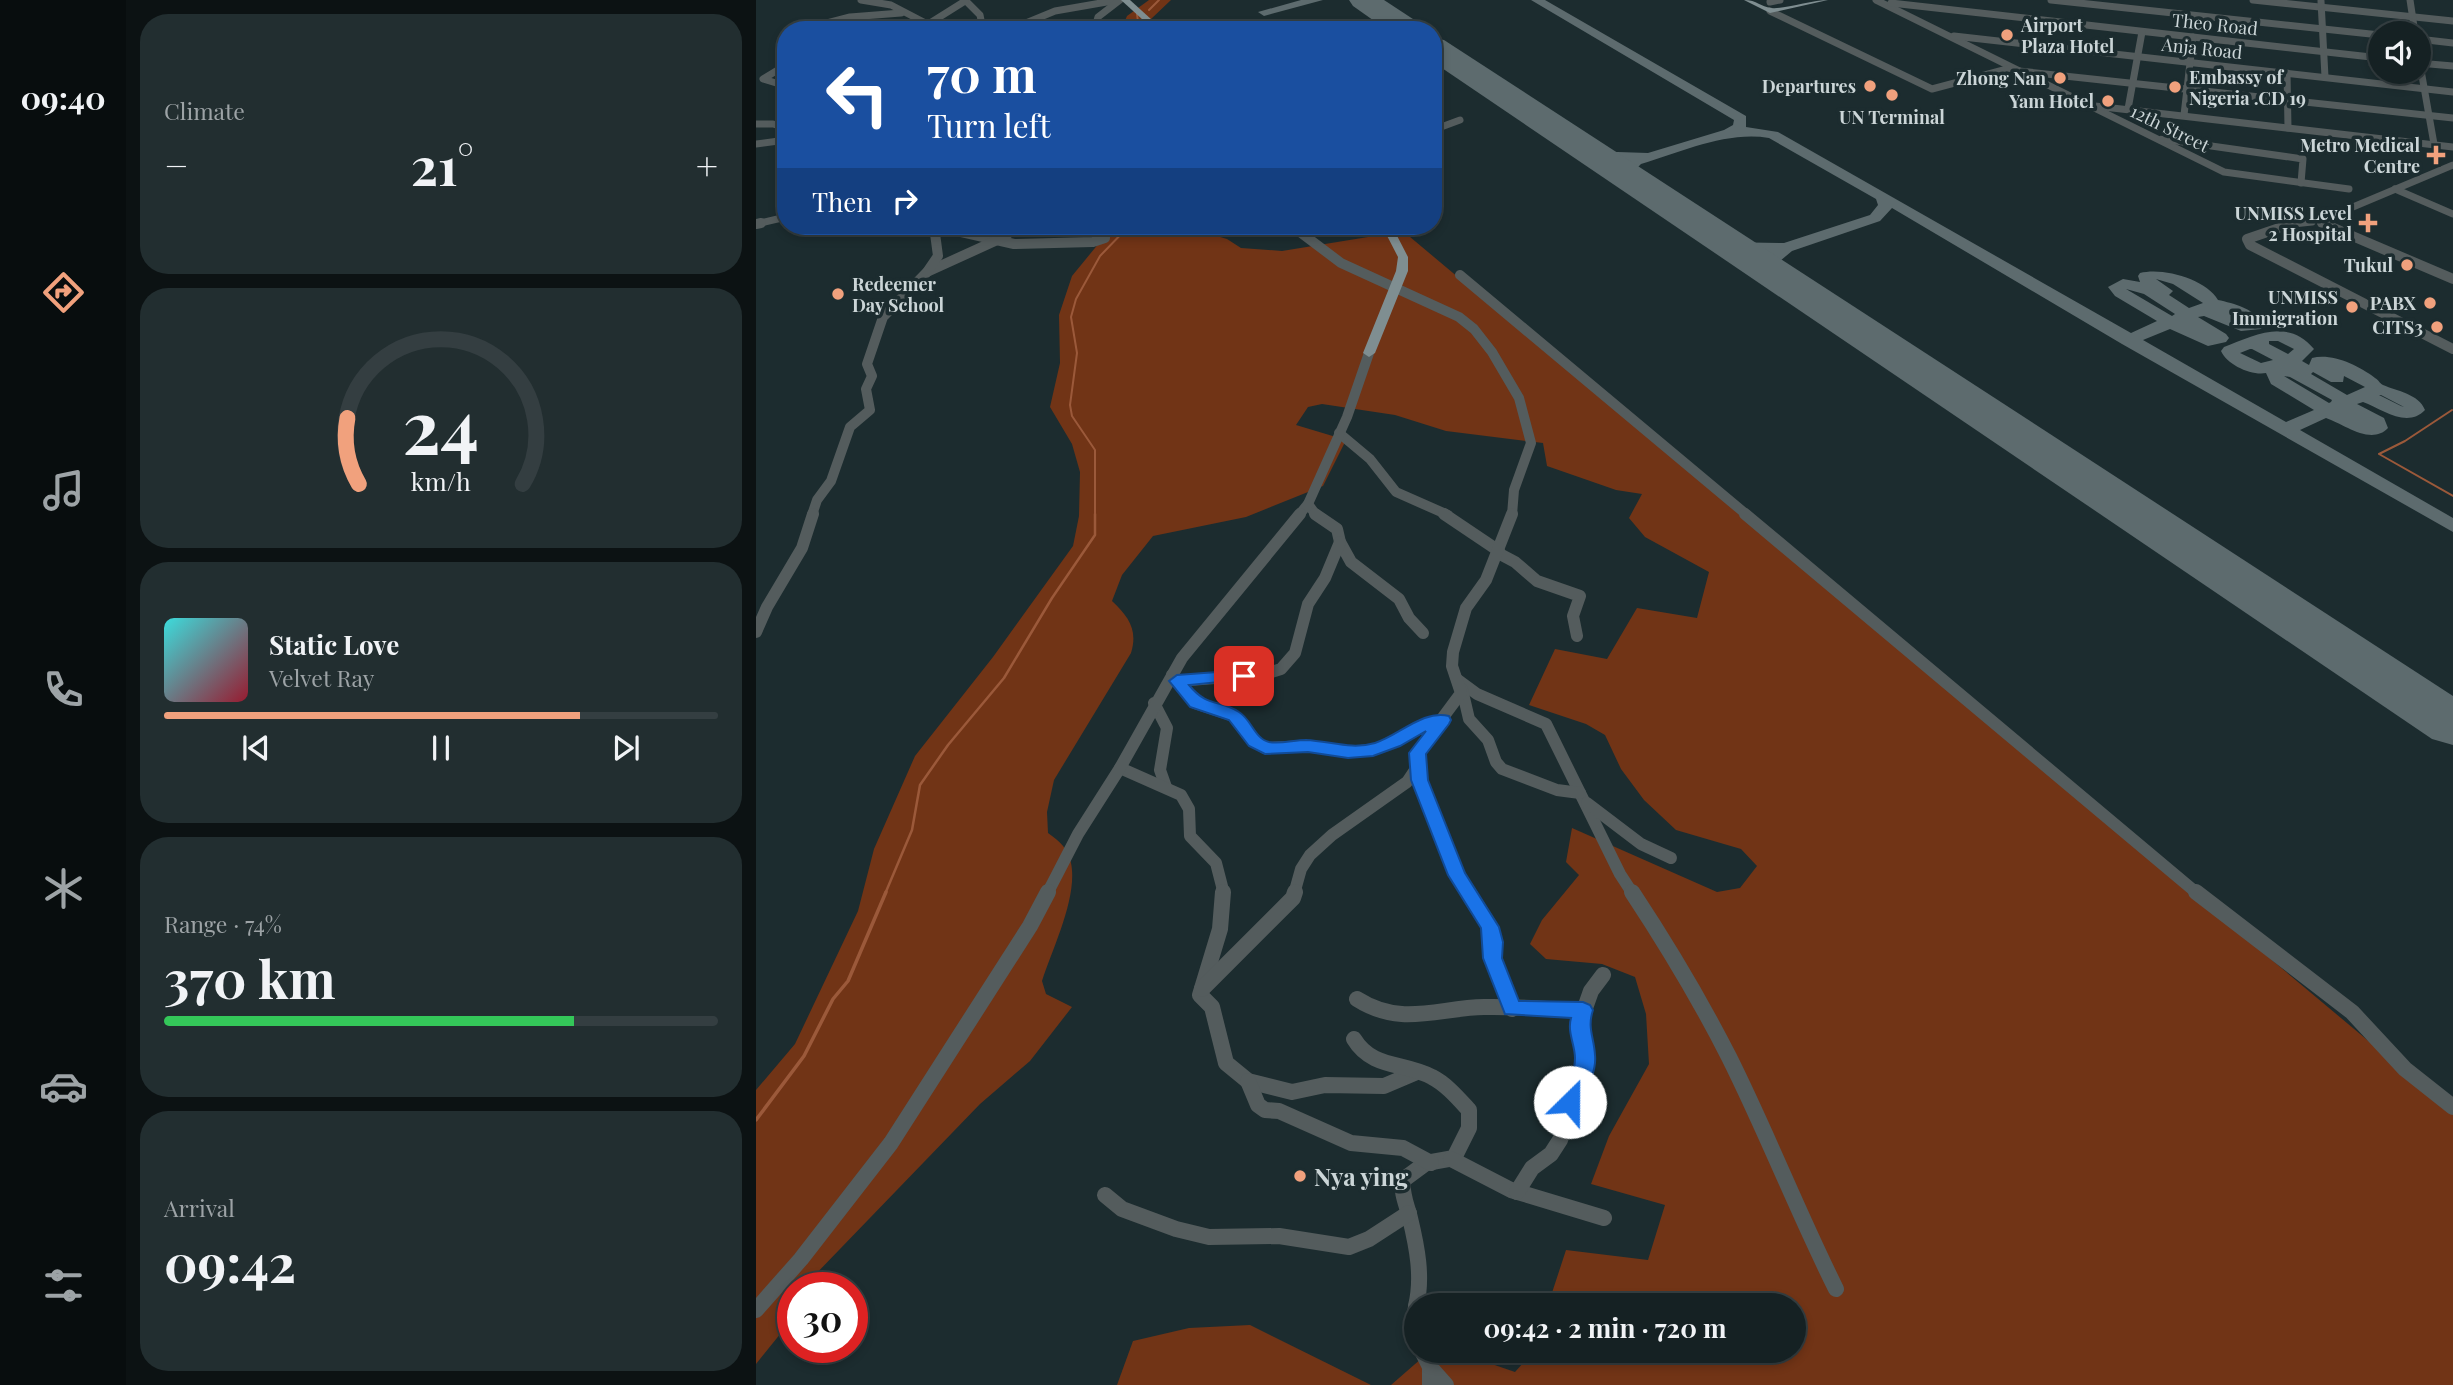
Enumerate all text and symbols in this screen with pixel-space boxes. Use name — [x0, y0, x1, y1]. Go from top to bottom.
street label: Theo Road — [2171, 8, 2260, 40]
place label: Airport Plaza Hotel — [2020, 13, 2115, 58]
map controls — [2368, 21, 2431, 84]
button: sound — [2368, 21, 2431, 84]
marker: Airport Plaza Hotel — [1999, 27, 2015, 43]
street label: Anja Road — [2159, 32, 2244, 64]
text: 70 m — [927, 40, 1037, 105]
icon: left — [812, 49, 903, 140]
place label: Embassy of Nigeria .CD 19 — [2189, 65, 2306, 110]
place label: Zhong Nan — [1956, 66, 2046, 90]
marker: Zhong Nan — [2052, 70, 2068, 86]
place label: Departures — [1762, 74, 1856, 98]
text: 09:40 — [20, 75, 106, 118]
marker: Departures — [1862, 78, 1878, 94]
marker: Embassy of Nigeria .CD 19 — [2167, 79, 2183, 95]
marker: UN Terminal — [1884, 87, 1900, 103]
place label: Yam Hotel — [2008, 89, 2094, 113]
marker: Yam Hotel — [2100, 93, 2116, 109]
text: Climate — [164, 95, 245, 126]
street label: 12th Street — [2127, 99, 2214, 158]
text: Turn left — [927, 103, 1051, 146]
place label: UN Terminal — [1839, 105, 1945, 129]
text: 21° — [411, 130, 474, 199]
place label: Metro Medical Centre — [2300, 133, 2420, 178]
text: − — [164, 139, 189, 190]
text: + — [696, 139, 718, 190]
marker: Metro Medical Centre — [2426, 145, 2446, 165]
icon: right — [886, 182, 924, 220]
text: Then — [812, 184, 872, 219]
place label: UNMISS Level 2 Hospital — [2234, 201, 2352, 246]
marker: UNMISS Level 2 Hospital — [2358, 213, 2378, 233]
place label: Tukul — [2344, 253, 2393, 277]
marker: Tukul — [2399, 257, 2415, 273]
icon: directions — [39, 268, 88, 317]
place label: Redeemer Day School — [852, 272, 945, 317]
place label: UNMISS Immigration — [2232, 285, 2338, 330]
marker: Redeemer Day School — [830, 286, 846, 302]
place label: PABX — [2370, 291, 2417, 315]
marker: PABX — [2422, 295, 2438, 311]
marker: UNMISS Immigration — [2344, 299, 2360, 315]
place label: CITS3 — [2372, 315, 2423, 339]
marker: CITS3 — [2429, 319, 2445, 335]
text: 24 — [403, 376, 479, 473]
text: km/h — [411, 464, 471, 497]
icon: music — [39, 466, 88, 515]
text: Static Love — [269, 627, 399, 662]
pin — [1214, 646, 1274, 706]
icon: arrive — [1225, 657, 1263, 695]
text: Velvet Ray — [269, 662, 374, 693]
icon: phone — [39, 665, 88, 714]
icon: previous — [237, 729, 275, 767]
icon: pause — [422, 729, 460, 767]
icon: next — [607, 729, 645, 767]
icon: climate — [39, 864, 88, 913]
text: Range · 74% — [164, 908, 282, 939]
text: 370 km — [164, 943, 336, 1012]
icon: car — [39, 1062, 88, 1111]
position arrow — [1533, 1065, 1607, 1139]
place label: Nya ying — [1314, 1160, 1409, 1192]
marker: Nya ying — [1292, 1168, 1308, 1184]
text: Arrival — [164, 1192, 235, 1223]
text: 09:42 — [164, 1227, 296, 1296]
icon: filters — [39, 1261, 88, 1310]
speed limit sign: 30 — [777, 1272, 868, 1363]
text: 09:42 · 2 min · 720 m — [1483, 1310, 1727, 1345]

